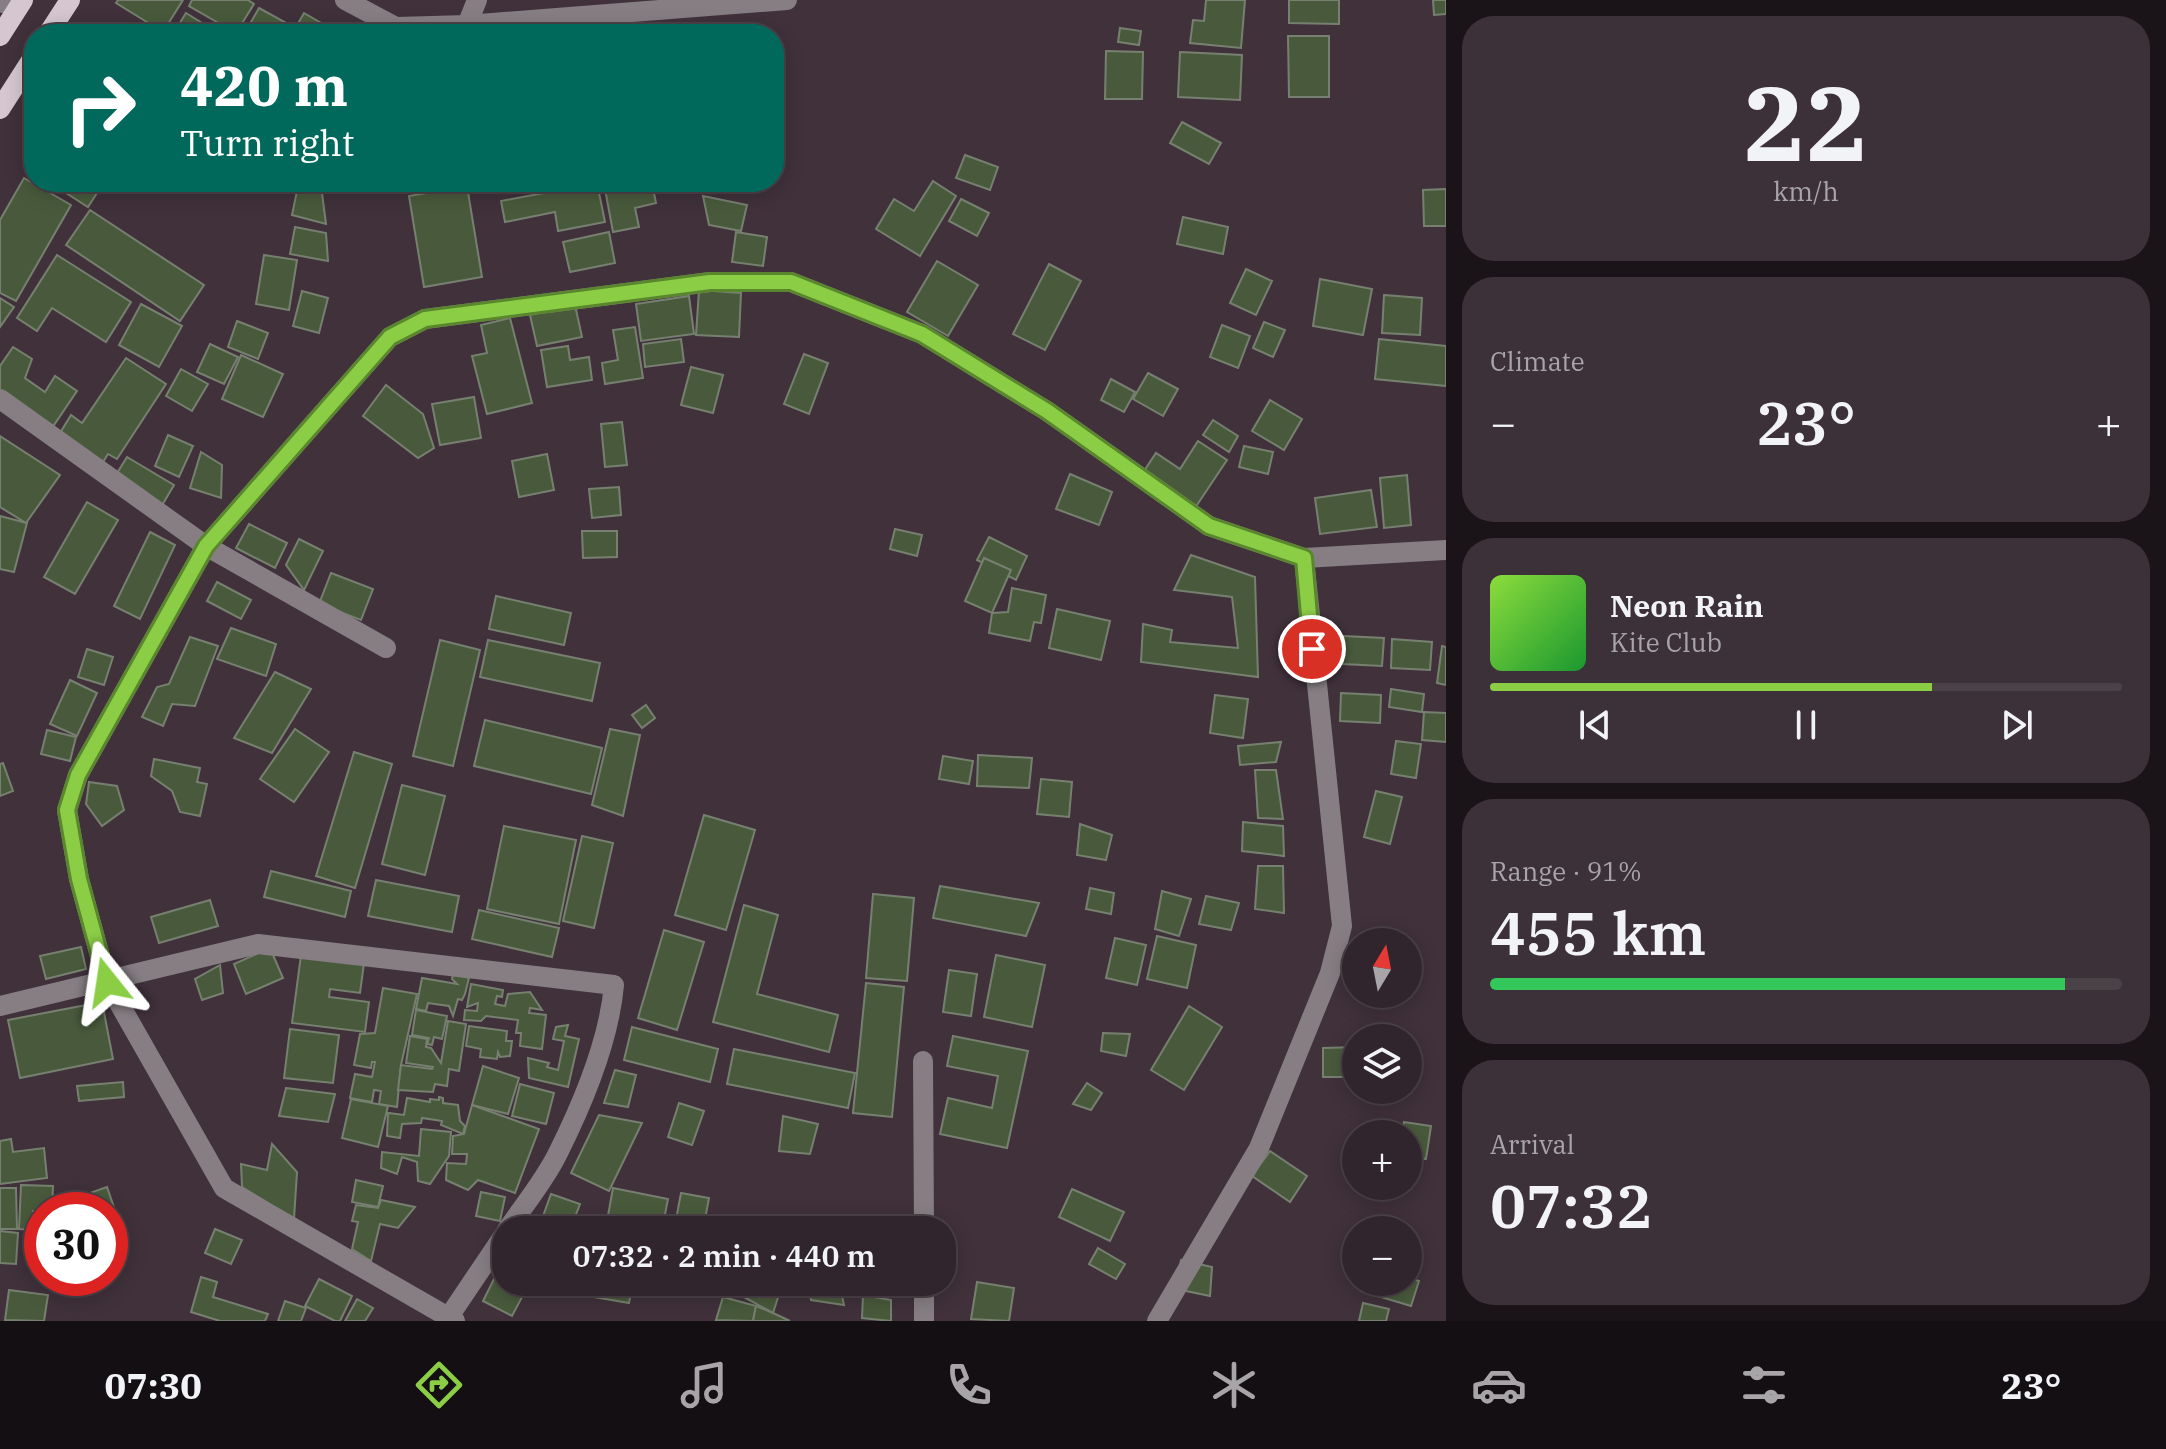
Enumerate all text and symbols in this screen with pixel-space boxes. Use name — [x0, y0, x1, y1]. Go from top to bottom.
text: 420 m — [180, 49, 348, 121]
text: 22 — [1744, 54, 1868, 190]
icon: right — [48, 56, 152, 160]
text: Turn right — [180, 119, 354, 166]
text: km/h — [1773, 174, 1839, 208]
text: Climate — [1490, 344, 1585, 378]
text: 23° — [1756, 383, 1856, 462]
text: − — [1490, 394, 1516, 451]
text: + — [2096, 394, 2122, 451]
text: Neon Rain — [1610, 586, 1764, 625]
pin — [1278, 615, 1346, 683]
text: Kite Club — [1610, 625, 1722, 659]
icon: arrive — [1290, 627, 1334, 671]
icon: previous — [1573, 703, 1617, 747]
icon: pause — [1784, 703, 1828, 747]
icon: next — [1995, 703, 2039, 747]
text: Range · 91% — [1490, 854, 1642, 888]
text: 455 km — [1490, 893, 1706, 972]
north arrow — [1342, 928, 1422, 1008]
map controls — [1342, 928, 1422, 1296]
position arrow — [65, 940, 149, 1024]
button: layers — [1342, 1024, 1422, 1104]
button: + — [1342, 1120, 1422, 1200]
text: Arrival — [1490, 1127, 1575, 1161]
text: 07:32 — [1490, 1166, 1652, 1245]
speed limit sign: 30 — [24, 1192, 128, 1296]
button: − — [1342, 1216, 1422, 1296]
text: 07:32 · 2 min · 440 m — [573, 1236, 875, 1275]
icon: directions — [411, 1357, 467, 1413]
icon: music — [676, 1357, 732, 1413]
icon: phone — [941, 1357, 997, 1413]
icon: climate — [1206, 1357, 1262, 1413]
icon: car — [1471, 1357, 1527, 1413]
icon: filters — [1736, 1357, 1792, 1413]
text: 07:30 — [105, 1362, 202, 1409]
text: 23° — [2001, 1362, 2061, 1409]

